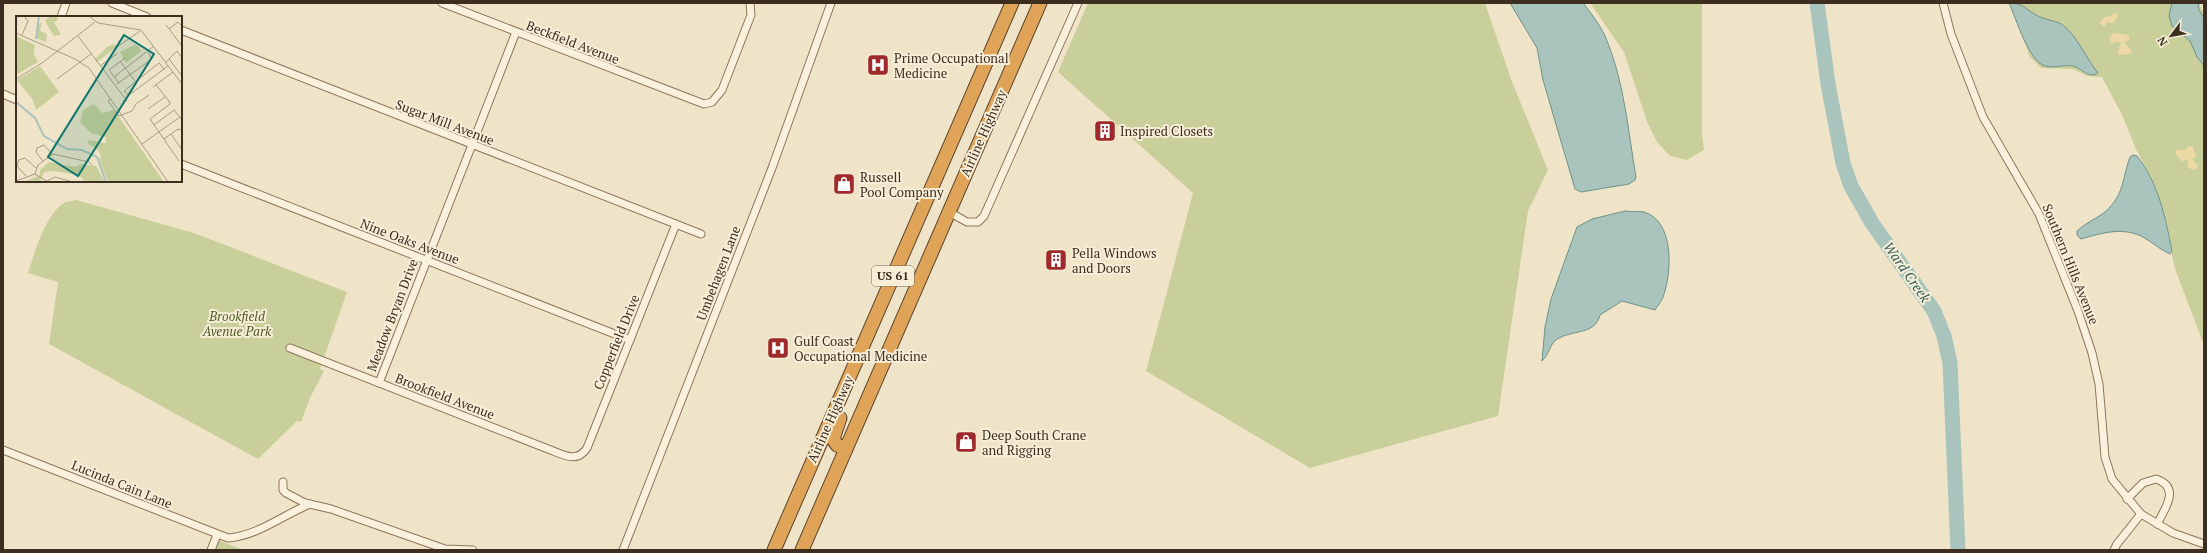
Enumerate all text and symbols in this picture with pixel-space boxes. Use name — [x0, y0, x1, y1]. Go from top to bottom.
inset map — [16, 16, 182, 182]
street label: Beckfield Avenue — [524, 16, 622, 68]
north arrow — [2151, 16, 2191, 56]
text: N — [2154, 33, 2171, 49]
place label: Prime Occupational Medicine — [894, 49, 1009, 82]
hospital icon: Prime Occupational Medicine — [865, 52, 891, 78]
street label: Airline Highway — [956, 86, 1010, 179]
street label: Sugar Mill Avenue — [393, 95, 497, 149]
building icon: Inspired Closets — [1092, 118, 1118, 144]
place label: Inspired Closets — [1120, 122, 1213, 140]
place label: Russell Pool Company — [860, 168, 944, 201]
shop icon: Russell Pool Company — [831, 171, 857, 197]
street label: Southern Hills Avenue — [2039, 201, 2103, 327]
street label: Nine Oaks Avenue — [358, 214, 462, 268]
street label: Umbehagen Lane — [692, 223, 744, 323]
water label: Ward Creek — [1880, 238, 1935, 306]
place label: Pella Windows and Doors — [1072, 244, 1157, 277]
building icon: Pella Windows and Doors — [1043, 247, 1069, 273]
street label: Meadow Bryan Drive — [362, 256, 422, 374]
road number: US 61 — [872, 266, 914, 286]
street label: Copperfield Drive — [589, 292, 643, 392]
park label: Brookfield Avenue Park — [202, 307, 272, 340]
place label: Gulf Coast Occupational Medicine — [794, 332, 927, 365]
hospital icon: Gulf Coast Occupational Medicine — [765, 335, 791, 361]
street label: Brookfield Avenue — [393, 369, 497, 423]
street label: Airline Highway — [803, 372, 857, 465]
place label: Deep South Crane and Rigging — [982, 426, 1086, 459]
shop icon: Deep South Crane and Rigging — [953, 429, 979, 455]
street label: Lucinda Cain Lane — [69, 456, 175, 512]

